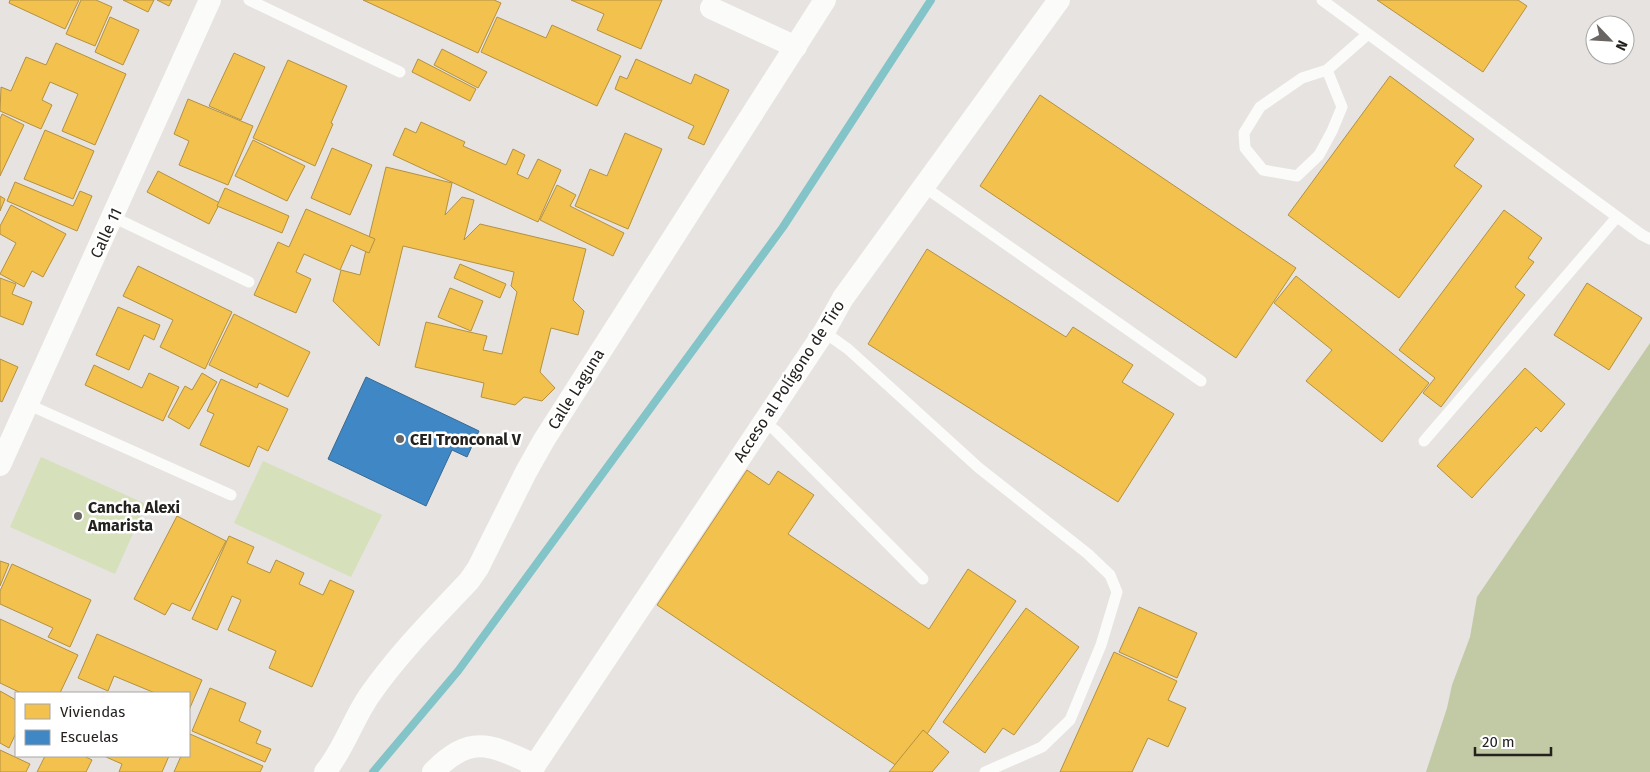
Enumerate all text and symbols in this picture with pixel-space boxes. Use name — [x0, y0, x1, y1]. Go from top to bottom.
north arrow — [1585, 15, 1635, 65]
text: N — [1612, 37, 1631, 53]
street label: Calle 11 — [86, 205, 126, 261]
street label: Acceso al Polígono de Tiro — [730, 297, 848, 465]
street label: Calle Laguna — [544, 345, 608, 433]
place label: CEI Tronconal V — [410, 430, 522, 449]
marker: CEI Tronconal V — [394, 433, 406, 445]
place label: Cancha Alexi Amarista — [87, 498, 180, 535]
marker: Cancha Alexi Amarista — [72, 510, 84, 522]
legend — [15, 692, 190, 757]
text: Viviendas — [60, 703, 125, 721]
scale bar — [1475, 724, 1551, 756]
text: Escuelas — [60, 728, 118, 746]
text: 20 m — [1482, 733, 1515, 751]

